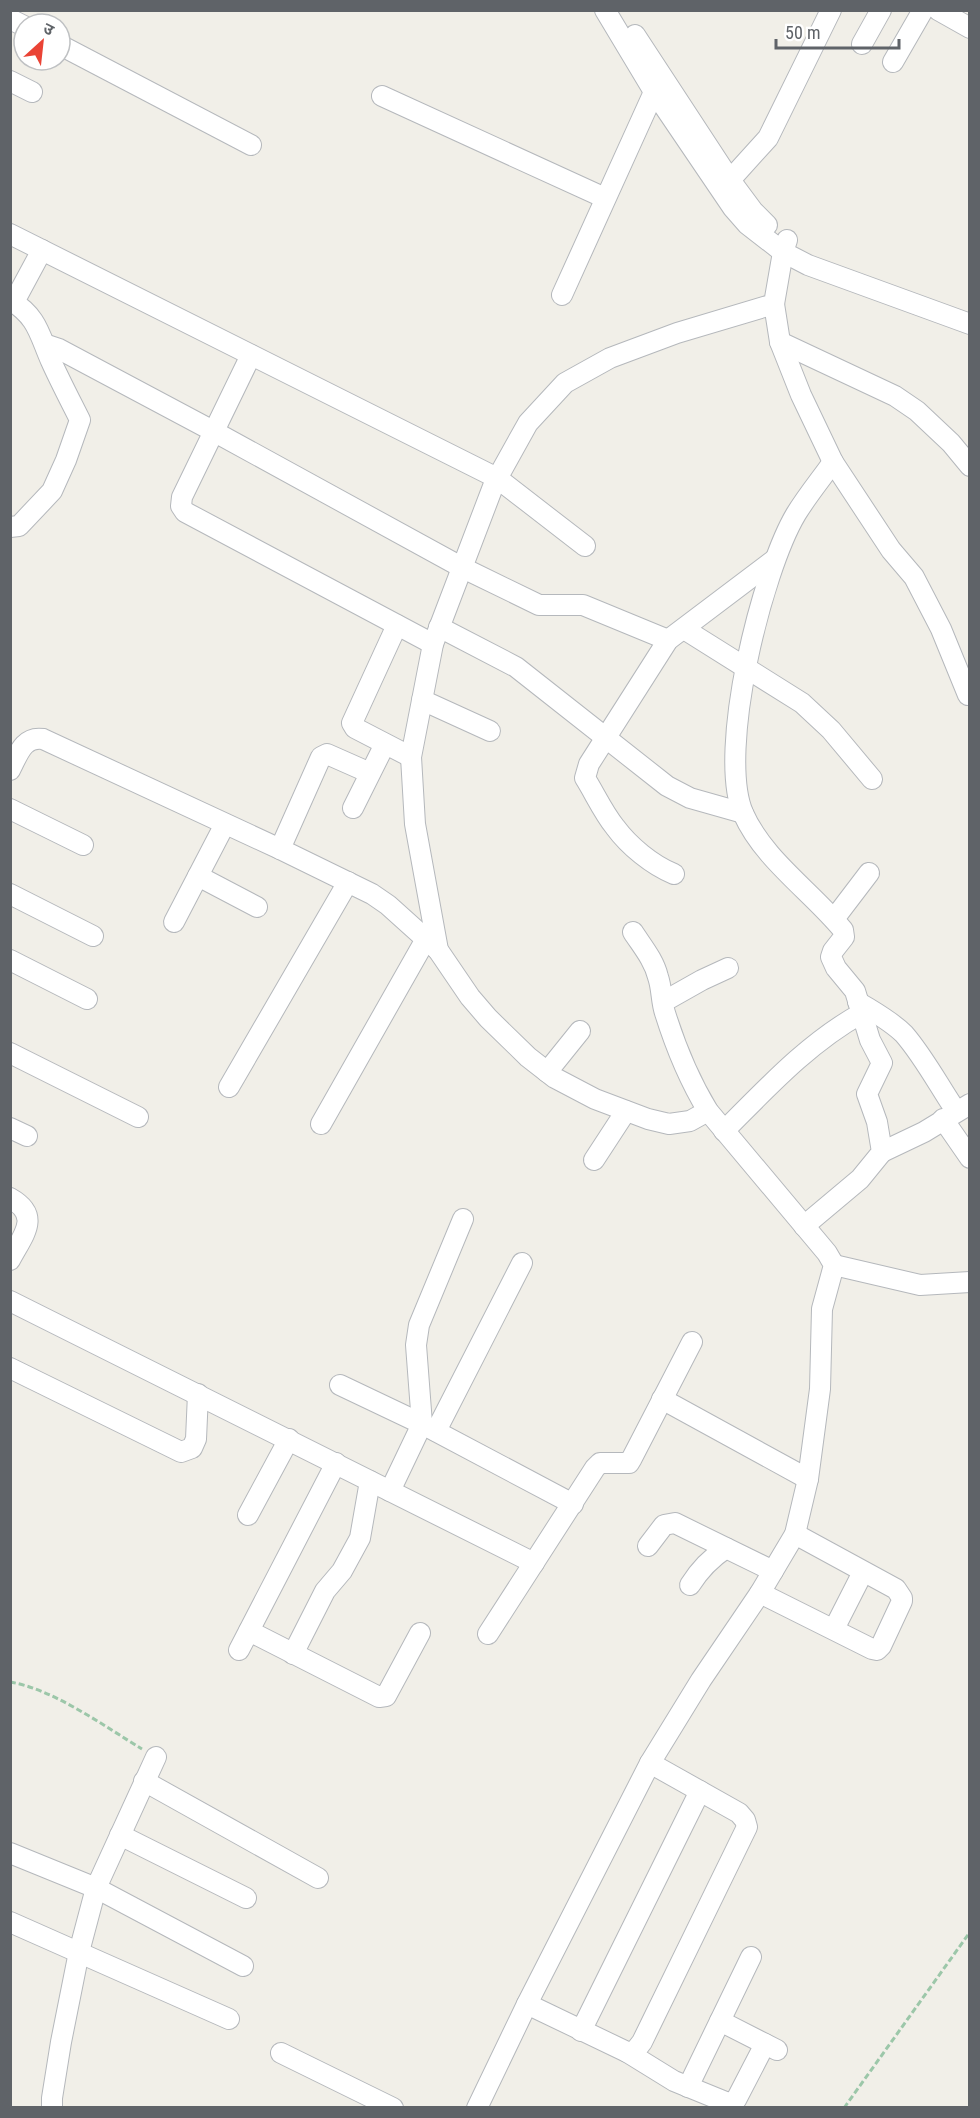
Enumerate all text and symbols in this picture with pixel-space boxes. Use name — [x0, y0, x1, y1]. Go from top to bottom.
north arrow — [12, 12, 72, 72]
scale bar — [776, 12, 899, 50]
text: उ — [40, 18, 58, 40]
text: 50 m — [785, 22, 820, 43]

